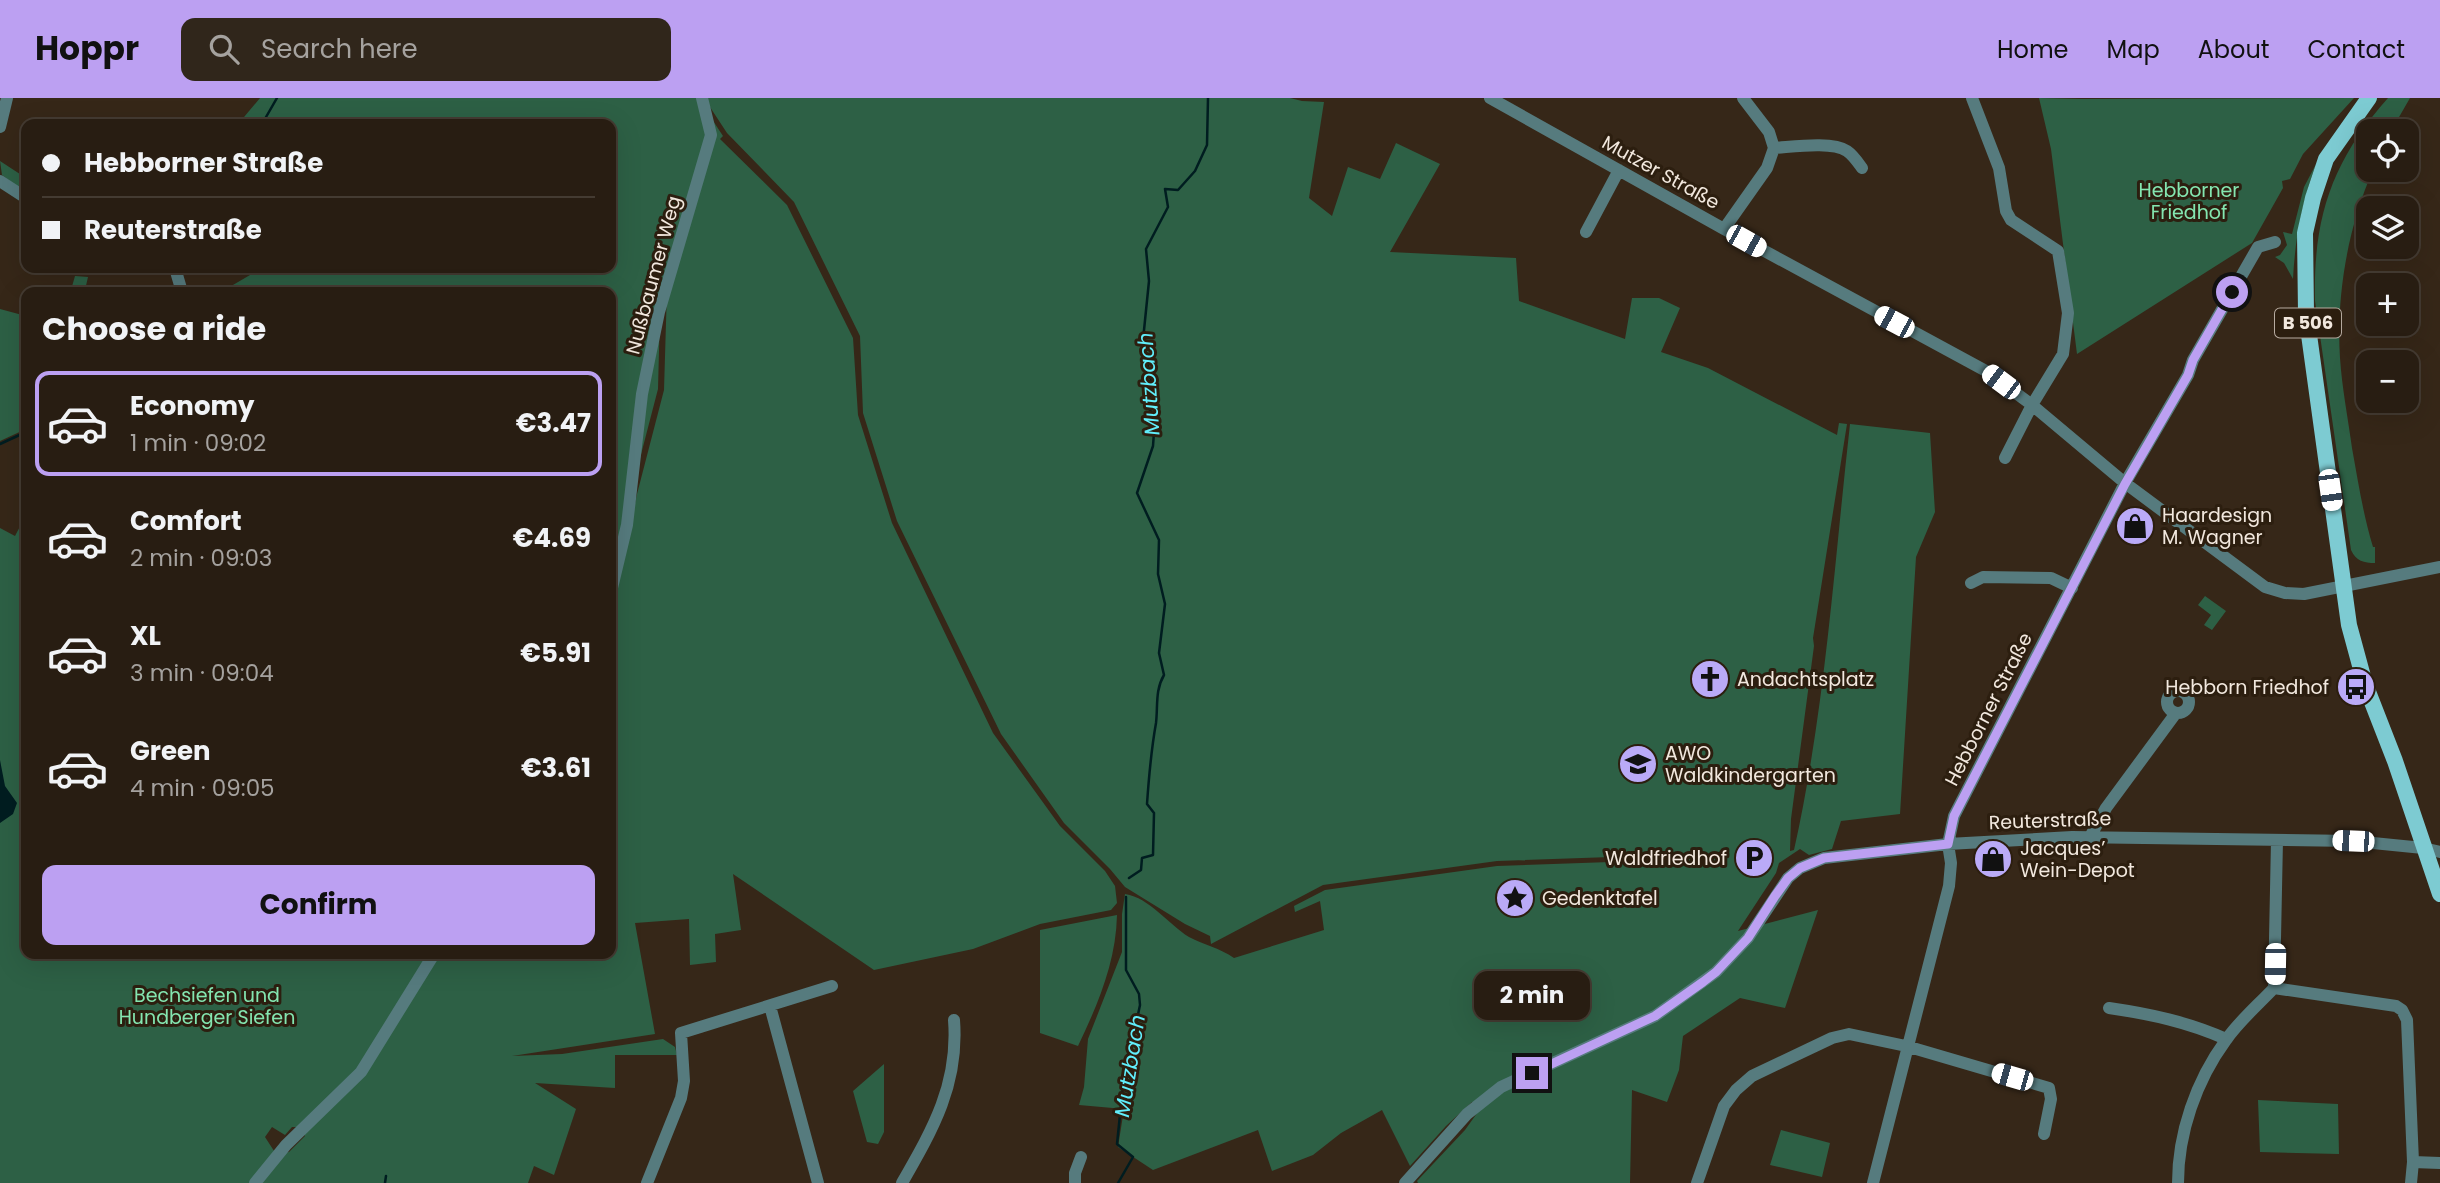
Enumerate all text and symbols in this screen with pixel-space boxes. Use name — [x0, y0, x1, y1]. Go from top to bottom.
search box — [181, 18, 671, 81]
text: Hoppr — [35, 25, 139, 72]
icon: search — [205, 30, 243, 68]
text: Search here — [261, 31, 418, 67]
text: Home — [1997, 33, 2069, 66]
text: Map — [2107, 33, 2160, 66]
text: About — [2198, 33, 2269, 66]
text: Contact — [2307, 33, 2405, 66]
map controls — [2356, 119, 2419, 413]
button: locate — [2356, 119, 2419, 182]
street label: Mutzer Straße — [1597, 129, 1724, 216]
text: Hebborner Straße — [84, 145, 323, 181]
park label: Hebborner Friedhof — [2139, 177, 2239, 226]
street label: Nußbaumer Weg — [619, 193, 688, 357]
button: layers — [2356, 196, 2419, 259]
text: Reuterstraße — [84, 212, 262, 248]
car — [1723, 222, 1770, 260]
button: + — [2356, 273, 2419, 336]
route start — [2216, 276, 2248, 308]
car — [1871, 303, 1918, 341]
text: Choose a ride — [42, 306, 266, 351]
road number: B 506 — [2275, 308, 2341, 338]
water label: Mutzbach — [1130, 331, 1167, 437]
button: − — [2356, 350, 2419, 413]
car — [1978, 361, 2025, 403]
text: Economy — [130, 388, 254, 424]
icon: car — [46, 392, 109, 455]
text: €3.47 — [516, 405, 591, 441]
text: 1 min · 09:02 — [130, 427, 266, 459]
car — [2317, 468, 2344, 512]
place label: Haardesign M. Wagner — [2162, 502, 2272, 551]
text: Comfort — [130, 503, 242, 539]
shop icon: Haardesign M. Wagner — [2114, 505, 2156, 547]
icon: car — [46, 507, 109, 570]
text: €4.69 — [513, 520, 591, 556]
text: 2 min · 09:03 — [130, 542, 272, 574]
text: XL — [130, 618, 161, 654]
icon: car — [46, 622, 109, 685]
street label: Hebborner Straße — [1938, 628, 2039, 791]
text: €5.91 — [520, 635, 591, 671]
text: 3 min · 09:04 — [130, 657, 274, 689]
church icon: Andachtsplatz — [1689, 658, 1731, 700]
place label: Andachtsplatz — [1737, 666, 1874, 693]
bus stop icon: Hebborn Friedhof — [2335, 666, 2377, 708]
place label: Hebborn Friedhof — [2165, 674, 2329, 701]
text: Green — [130, 733, 211, 769]
icon: car — [46, 737, 109, 800]
place label: AWO Waldkindergarten — [1665, 740, 1836, 789]
school or university icon: AWO Waldkindergarten — [1617, 743, 1659, 785]
text: €3.61 — [521, 750, 591, 786]
text: 4 min · 09:05 — [130, 772, 275, 804]
street label: Reuterstraße — [1988, 805, 2112, 836]
car — [2332, 830, 2375, 852]
place label: Jacques’ Wein-Depot — [2020, 835, 2135, 884]
parking icon: Waldfriedhof — [1733, 837, 1775, 879]
shop icon: Jacques’ Wein-Depot — [1972, 838, 2014, 880]
place label: Waldfriedhof — [1605, 845, 1727, 872]
button: Confirm — [42, 865, 595, 945]
place icon: Gedenktafel — [1494, 877, 1536, 919]
place label: Gedenktafel — [1542, 885, 1658, 912]
car — [2265, 943, 2286, 985]
callout: 2 min — [1474, 972, 1590, 1020]
text: 2 min — [1500, 979, 1564, 1011]
park label: Bechsiefen und Hundberger Siefen — [119, 982, 295, 1031]
water label: Mutzbach — [1107, 1013, 1152, 1119]
route end — [1516, 1057, 1548, 1089]
car — [1989, 1061, 2036, 1093]

